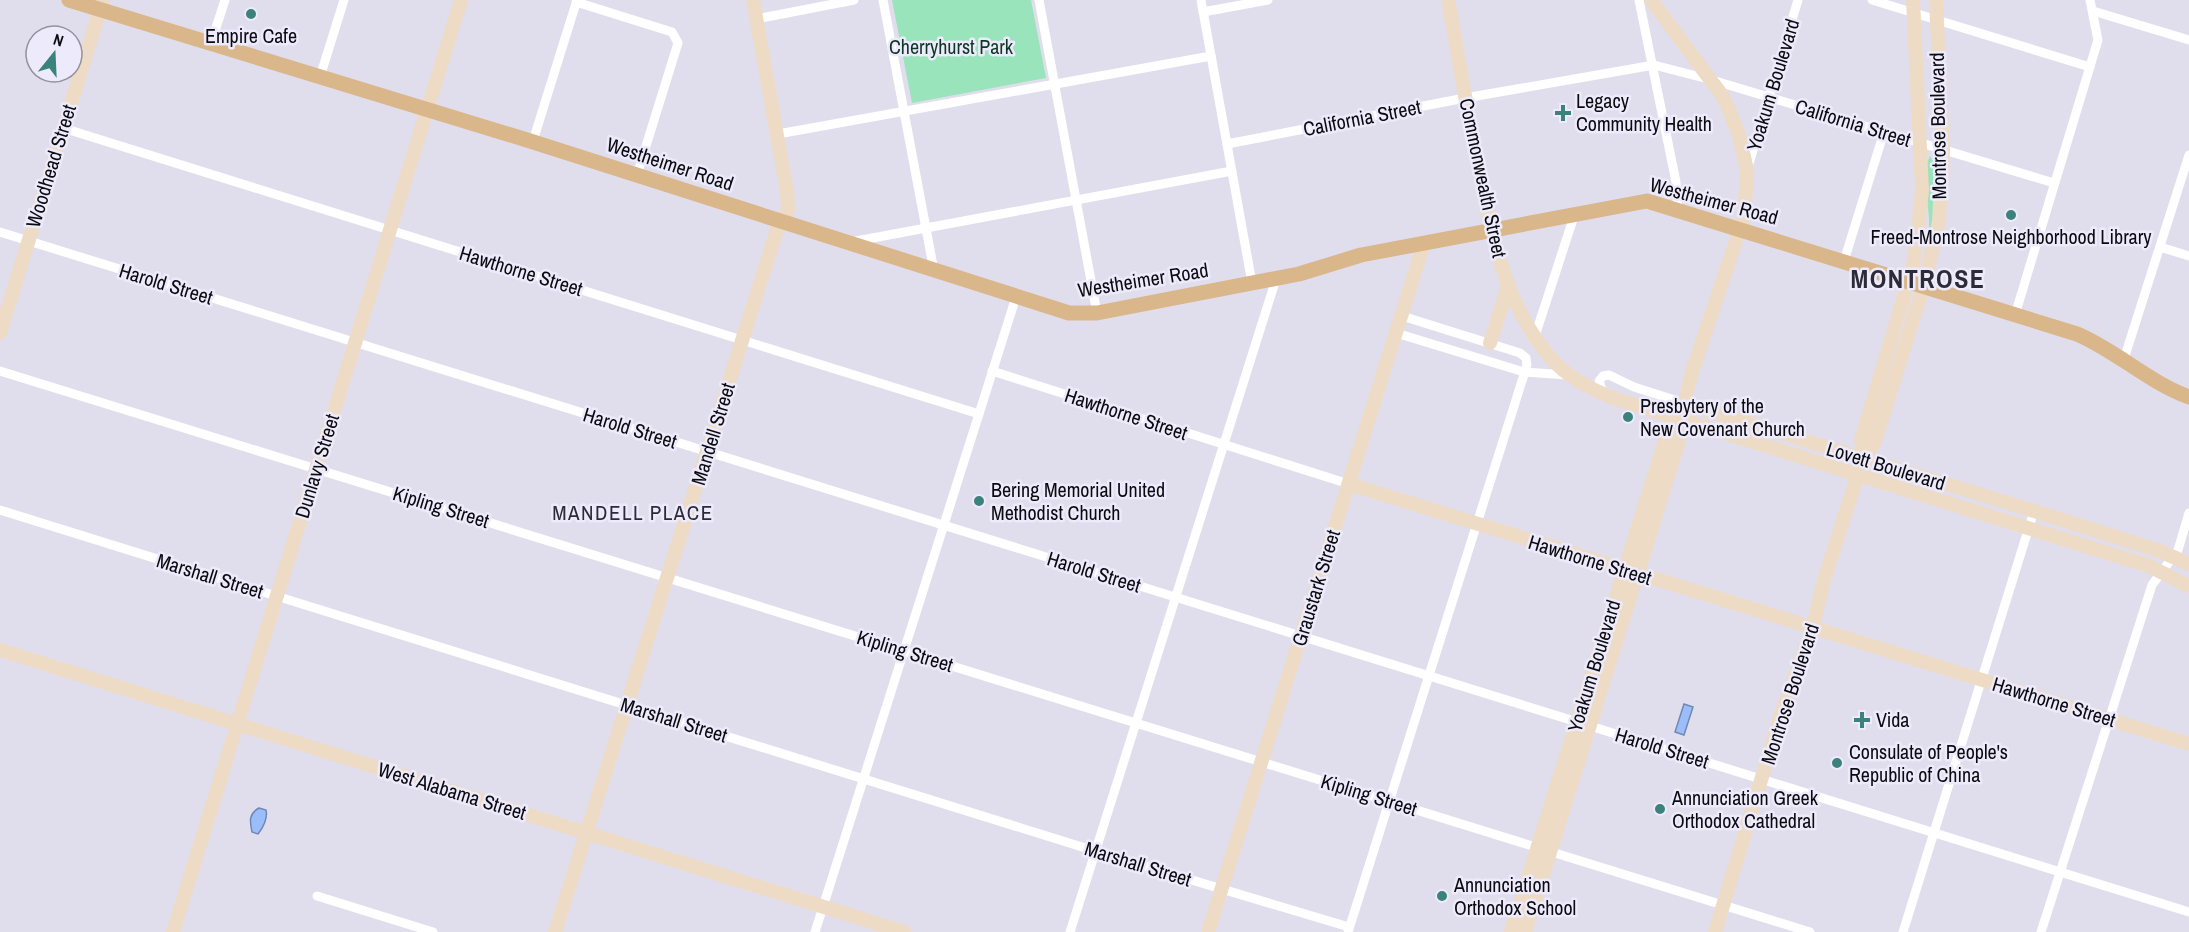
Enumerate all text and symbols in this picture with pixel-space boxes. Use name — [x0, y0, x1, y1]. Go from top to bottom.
marker: Empire Cafe — [244, 7, 258, 21]
street label: Yoakum Boulevard — [1740, 15, 1805, 154]
place label: Empire Cafe — [205, 22, 297, 49]
north arrow — [24, 24, 84, 84]
text: N — [51, 28, 67, 52]
park label: Cherryhurst Park — [889, 33, 1014, 60]
street label: Montrose Boulevard — [1923, 52, 1952, 200]
place label: Legacy Community Health — [1576, 87, 1712, 137]
street label: California Street — [1792, 92, 1915, 153]
street label: California Street — [1301, 93, 1424, 142]
street label: Commonwealth Street — [1453, 96, 1514, 260]
street label: Woodhead Street — [19, 101, 82, 231]
marker: Legacy Community Health — [1554, 104, 1572, 122]
street label: Westheimer Road — [603, 130, 737, 197]
street label: Westheimer Road — [1647, 170, 1781, 231]
marker: Freed-Montrose Neighborhood Library — [2004, 208, 2018, 222]
place label: Freed-Montrose Neighborhood Library — [1871, 223, 2152, 250]
street label: Hawthorne Street — [456, 239, 587, 302]
street label: Harold Street — [116, 256, 217, 311]
street label: Westheimer Road — [1076, 256, 1210, 303]
district label: MONTROSE — [1850, 261, 1986, 296]
street label: Mandell Street — [684, 379, 741, 488]
street label: Hawthorne Street — [1061, 381, 1191, 446]
place label: Presbytery of the New Covenant Church — [1640, 392, 1805, 442]
street label: Harold Street — [580, 400, 681, 455]
street label: Dunlavy Street — [288, 410, 345, 521]
marker: Presbytery of the New Covenant Church — [1621, 410, 1635, 424]
street label: Lovett Boulevard — [1823, 435, 1949, 496]
place label: Bering Memorial United Methodist Church — [991, 476, 1165, 526]
street label: Kipling Street — [390, 479, 493, 534]
marker: Bering Memorial United Methodist Church — [972, 494, 986, 508]
district label: MANDELL PLACE — [552, 498, 714, 527]
street label: Graustark Street — [1285, 526, 1346, 649]
street label: Hawthorne Street — [1525, 528, 1656, 591]
street label: Harold Street — [1044, 544, 1145, 599]
street label: Marshall Street — [153, 546, 267, 605]
street label: Yoakum Boulevard — [1561, 596, 1626, 735]
street label: Montrose Boulevard — [1754, 620, 1825, 768]
street label: Kipling Street — [854, 623, 957, 678]
street label: Hawthorne Street — [1989, 670, 2120, 733]
street label: Marshall Street — [617, 690, 731, 749]
place label: Vida — [1876, 706, 1909, 733]
marker: Vida — [1853, 711, 1871, 729]
street label: Harold Street — [1612, 720, 1713, 775]
place label: Consulate of People's Republic of China — [1849, 738, 2008, 788]
street label: West Alabama Street — [375, 755, 530, 826]
marker: Consulate of People's Republic of China — [1830, 756, 1844, 770]
street label: Kipling Street — [1318, 767, 1421, 822]
place label: Annunciation Greek Orthodox Cathedral — [1671, 784, 1819, 834]
marker: Annunciation Greek Orthodox Cathedral — [1653, 802, 1667, 816]
street label: Marshall Street — [1081, 834, 1195, 893]
place label: Annunciation Orthodox School — [1453, 871, 1576, 921]
marker: Annunciation Orthodox School — [1435, 889, 1449, 903]

